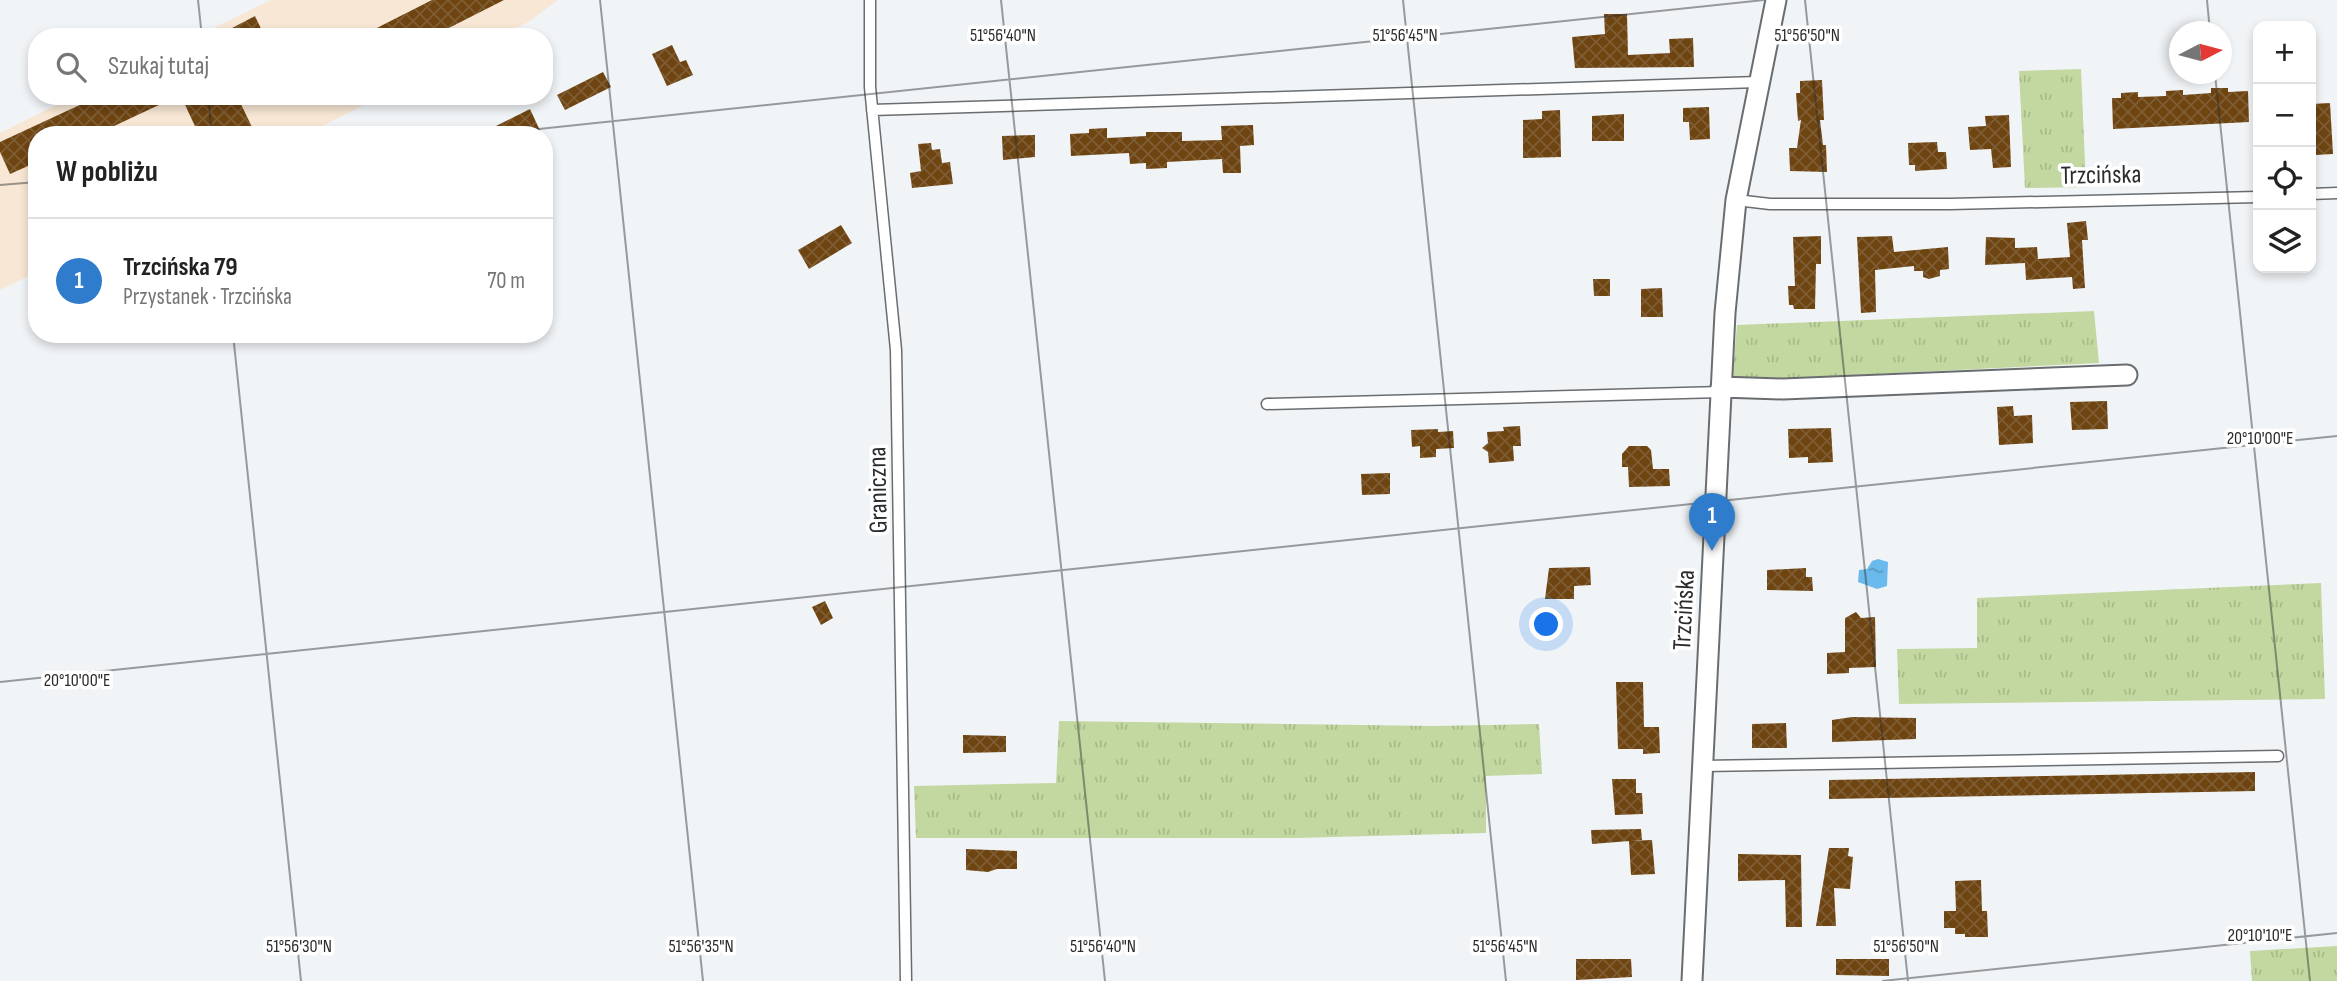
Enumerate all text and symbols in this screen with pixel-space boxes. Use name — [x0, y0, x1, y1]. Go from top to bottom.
north arrow — [2169, 21, 2232, 84]
map controls — [2253, 21, 2316, 273]
button: + — [2253, 21, 2316, 84]
text: 51°56'40"N — [970, 25, 1036, 46]
text: 51°56'45"N — [1372, 25, 1438, 46]
text: 51°56'50"N — [1774, 25, 1840, 46]
search box — [28, 28, 553, 105]
icon: search — [52, 48, 90, 86]
text: Szukaj tutaj — [108, 51, 209, 82]
button: − — [2253, 84, 2316, 147]
button: locate — [2253, 147, 2316, 210]
text: W pobliżu — [56, 154, 158, 190]
street label: Trzcińska — [2060, 159, 2142, 192]
button: layers — [2253, 210, 2316, 273]
text: Trzcińska 79 — [123, 252, 238, 283]
text: 1 — [74, 267, 84, 295]
text: 70 m — [487, 267, 525, 295]
text: Przystanek · Trzcińska — [123, 283, 292, 311]
text: 20°10'00"E — [2227, 428, 2293, 449]
street label: Graniczna — [862, 446, 895, 534]
pin: 1 — [1689, 493, 1735, 551]
street label: Trzcińska — [1667, 569, 1702, 651]
your location — [1529, 607, 1563, 641]
text: 20°10'00"E — [44, 670, 110, 691]
text: 20°10'10"E — [2228, 925, 2292, 946]
text: 51°56'30"N — [266, 936, 332, 957]
text: 51°56'35"N — [668, 936, 734, 957]
text: 51°56'40"N — [1070, 936, 1136, 957]
text: 51°56'45"N — [1472, 936, 1538, 957]
text: 51°56'50"N — [1873, 936, 1939, 957]

